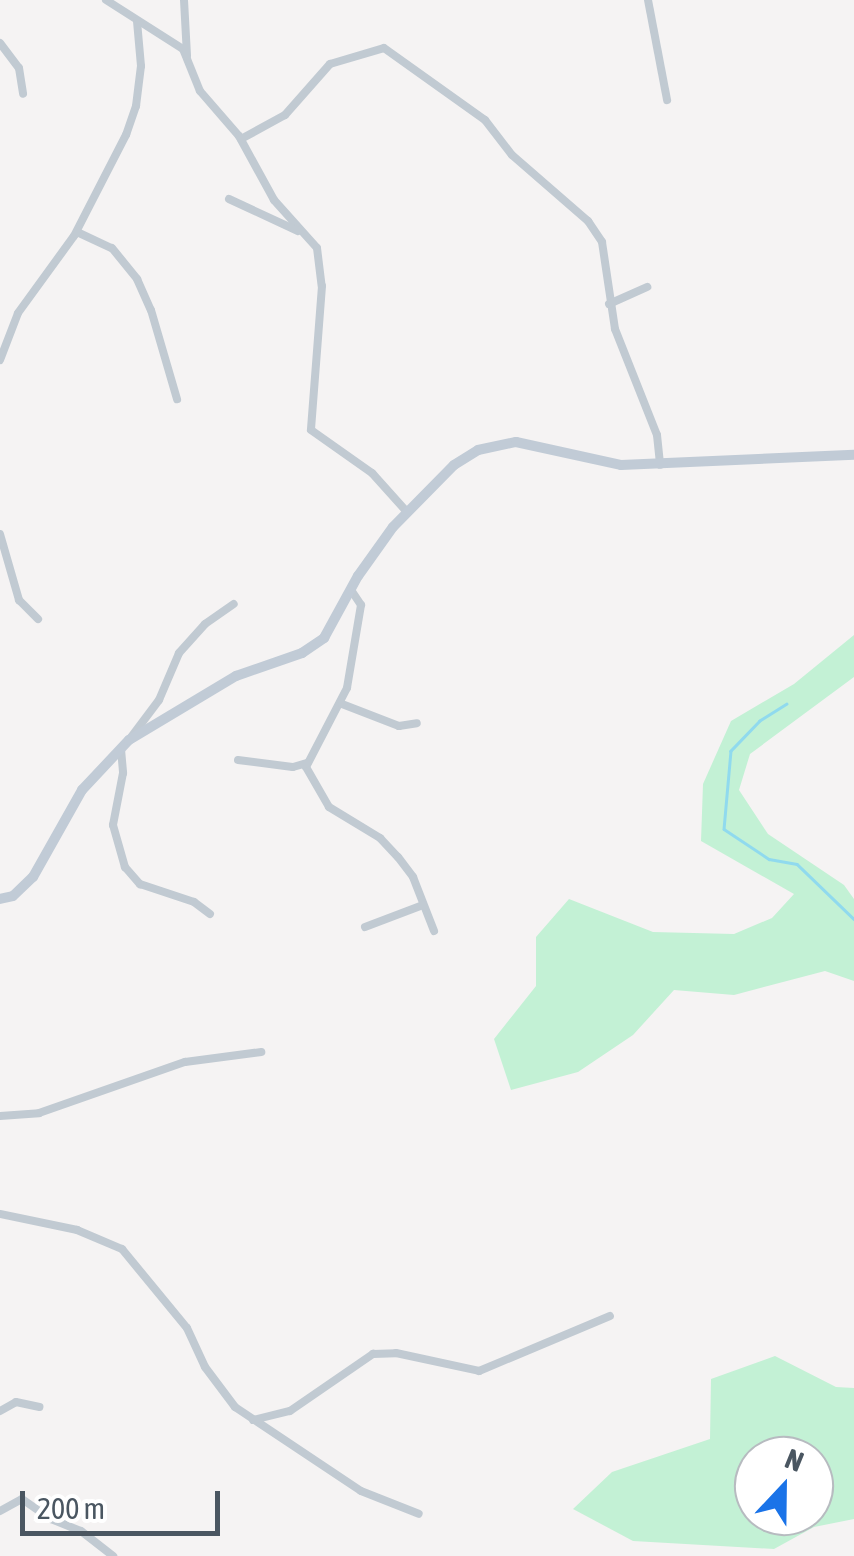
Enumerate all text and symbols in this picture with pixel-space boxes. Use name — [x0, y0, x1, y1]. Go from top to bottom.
north arrow — [734, 1436, 834, 1536]
text: N — [781, 1442, 808, 1478]
scale bar — [25, 1471, 225, 1533]
text: 200 m — [37, 1491, 105, 1525]

